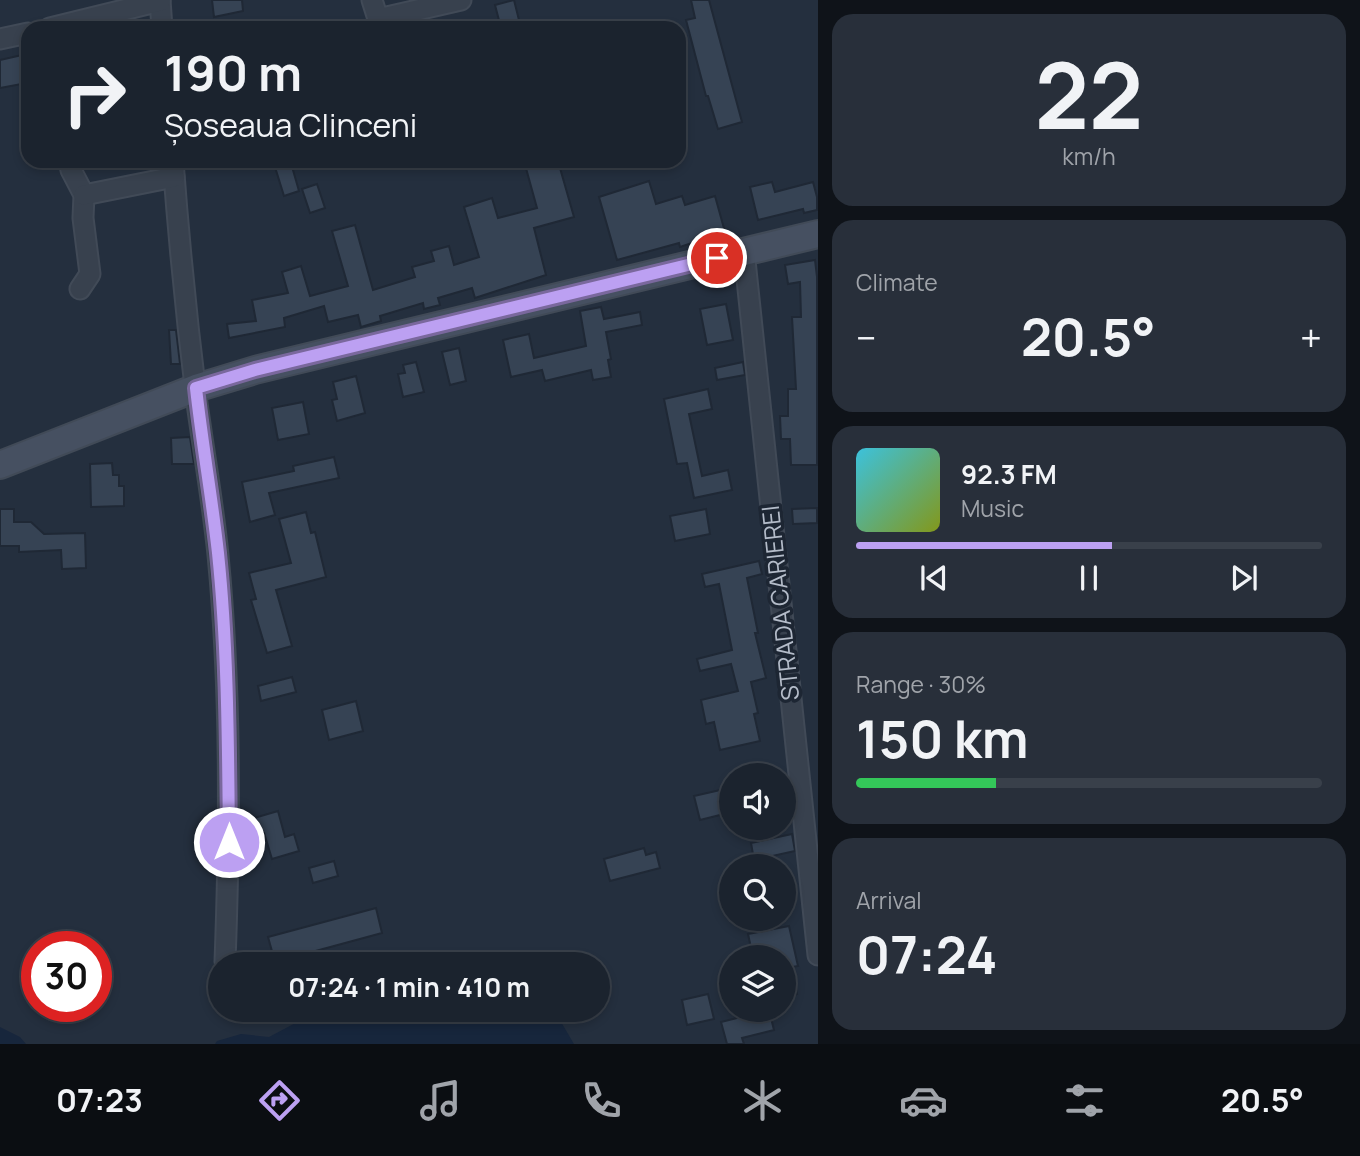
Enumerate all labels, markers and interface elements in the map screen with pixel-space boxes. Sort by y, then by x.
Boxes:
text: 22 [1035,32,1143,156]
text: 190 m [164,39,302,106]
icon: right [49,49,140,140]
text: Șoseaua Clinceni [164,103,417,147]
text: km/h [1062,140,1116,172]
pin [687,228,747,288]
icon: arrive [698,239,736,277]
text: Climate [856,266,938,298]
text: 20.5° [1021,301,1156,372]
text: − [856,311,877,363]
text: + [1300,311,1322,363]
text: 92.3 FM [961,456,1057,492]
text: Music [961,492,1024,524]
street label: STRADA CARIEREI [753,504,806,702]
icon: previous [915,559,953,597]
icon: pause [1070,559,1108,597]
icon: next [1225,559,1263,597]
text: Range · 30% [856,668,986,700]
text: 150 km [856,703,1029,774]
map controls [719,763,796,1022]
button: sound [719,763,796,840]
position arrow [192,805,266,879]
button: search [719,854,796,931]
text: Arrival [856,884,922,916]
text: 07:24 [856,919,997,990]
speed limit sign: 30 [21,931,112,1022]
button: layers [719,945,796,1022]
text: 07:24 · 1 min · 410 m [288,969,530,1005]
icon: directions [255,1076,304,1125]
icon: music [416,1076,465,1125]
icon: phone [577,1076,626,1125]
icon: climate [738,1076,787,1125]
icon: car [899,1076,948,1125]
icon: filters [1060,1076,1109,1125]
text: 07:23 [56,1078,143,1122]
text: 20.5° [1221,1078,1304,1122]

